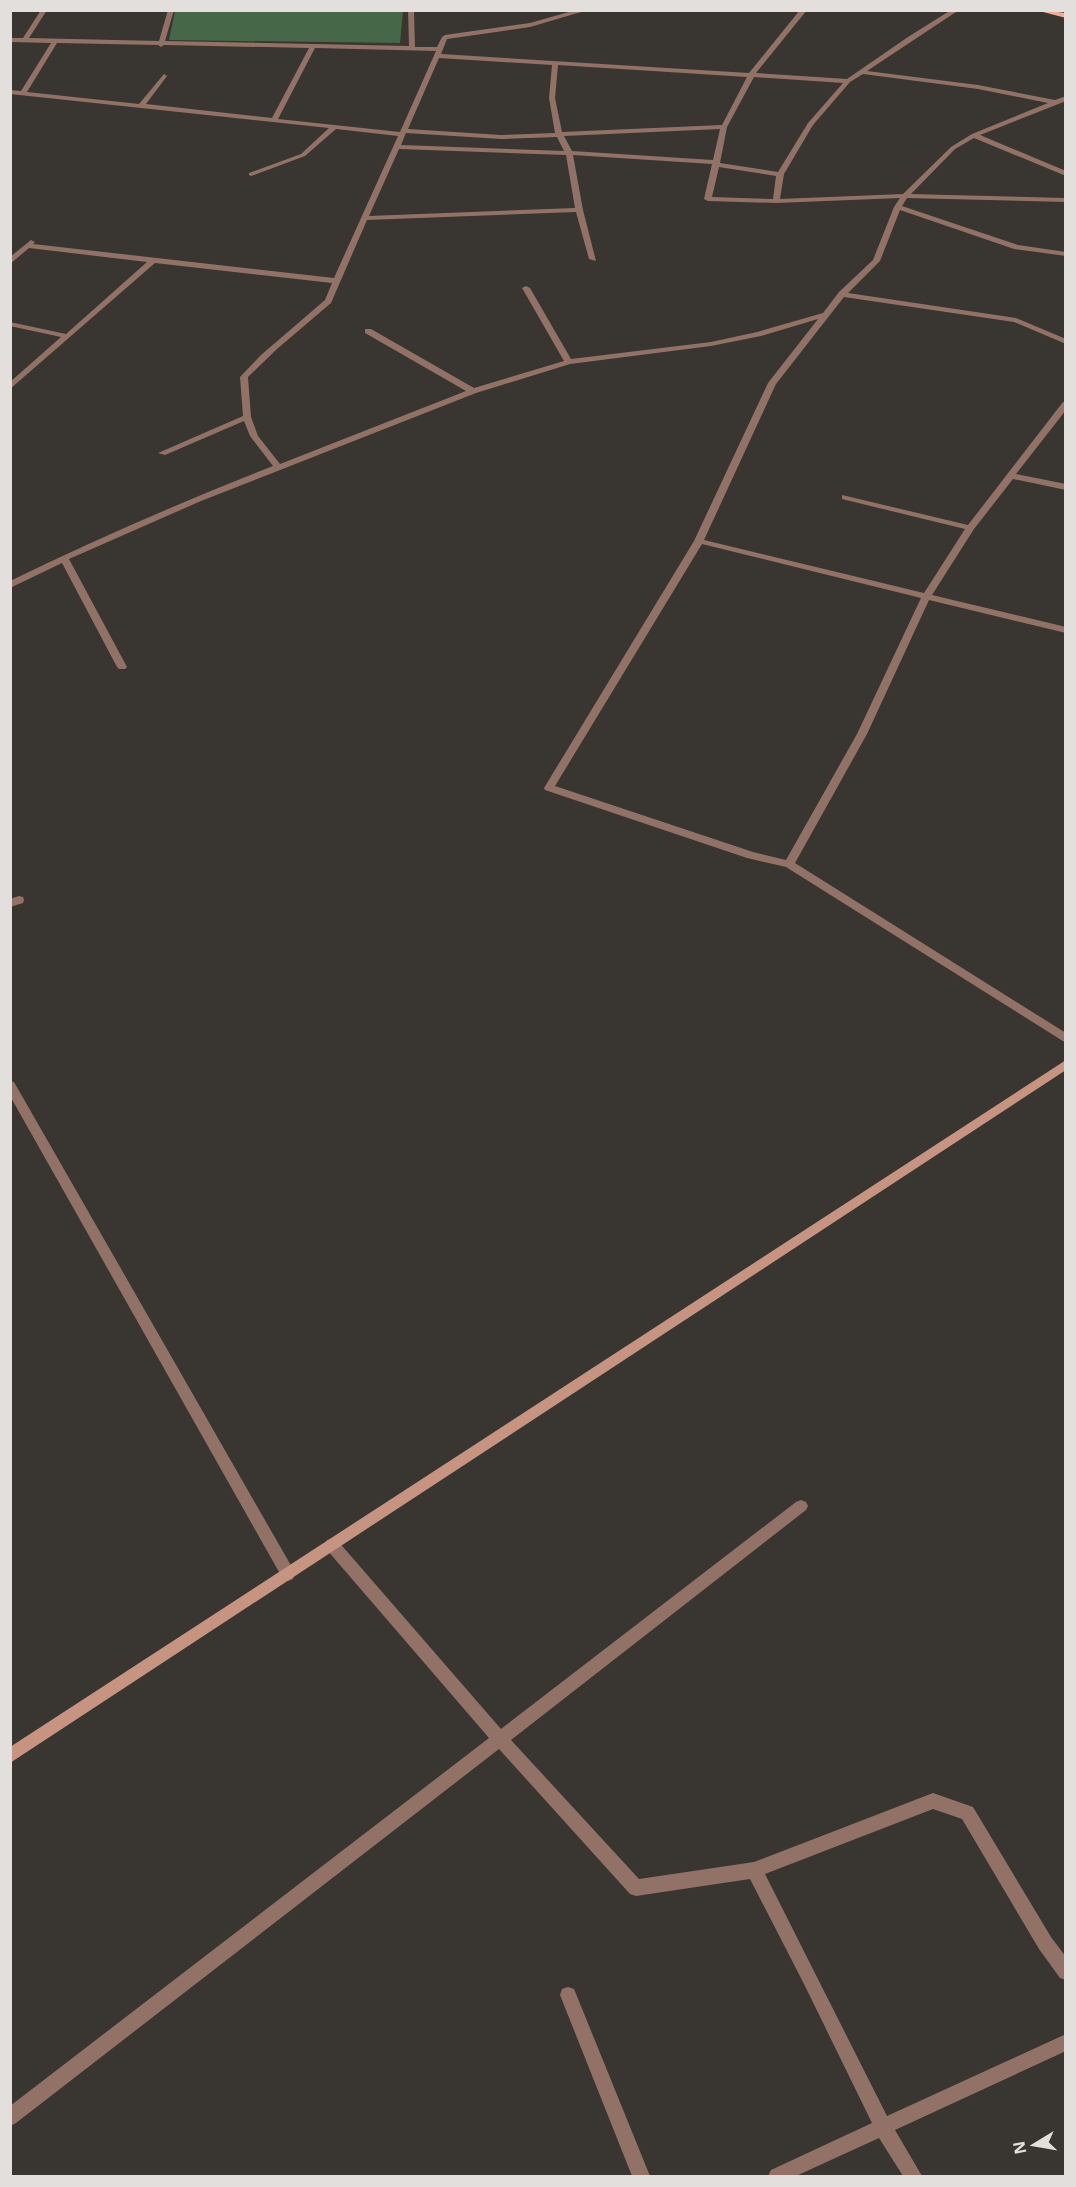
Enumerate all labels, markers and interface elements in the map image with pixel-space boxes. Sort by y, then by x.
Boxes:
north arrow [1004,2115,1064,2175]
text: N [1007,2139,1031,2156]

